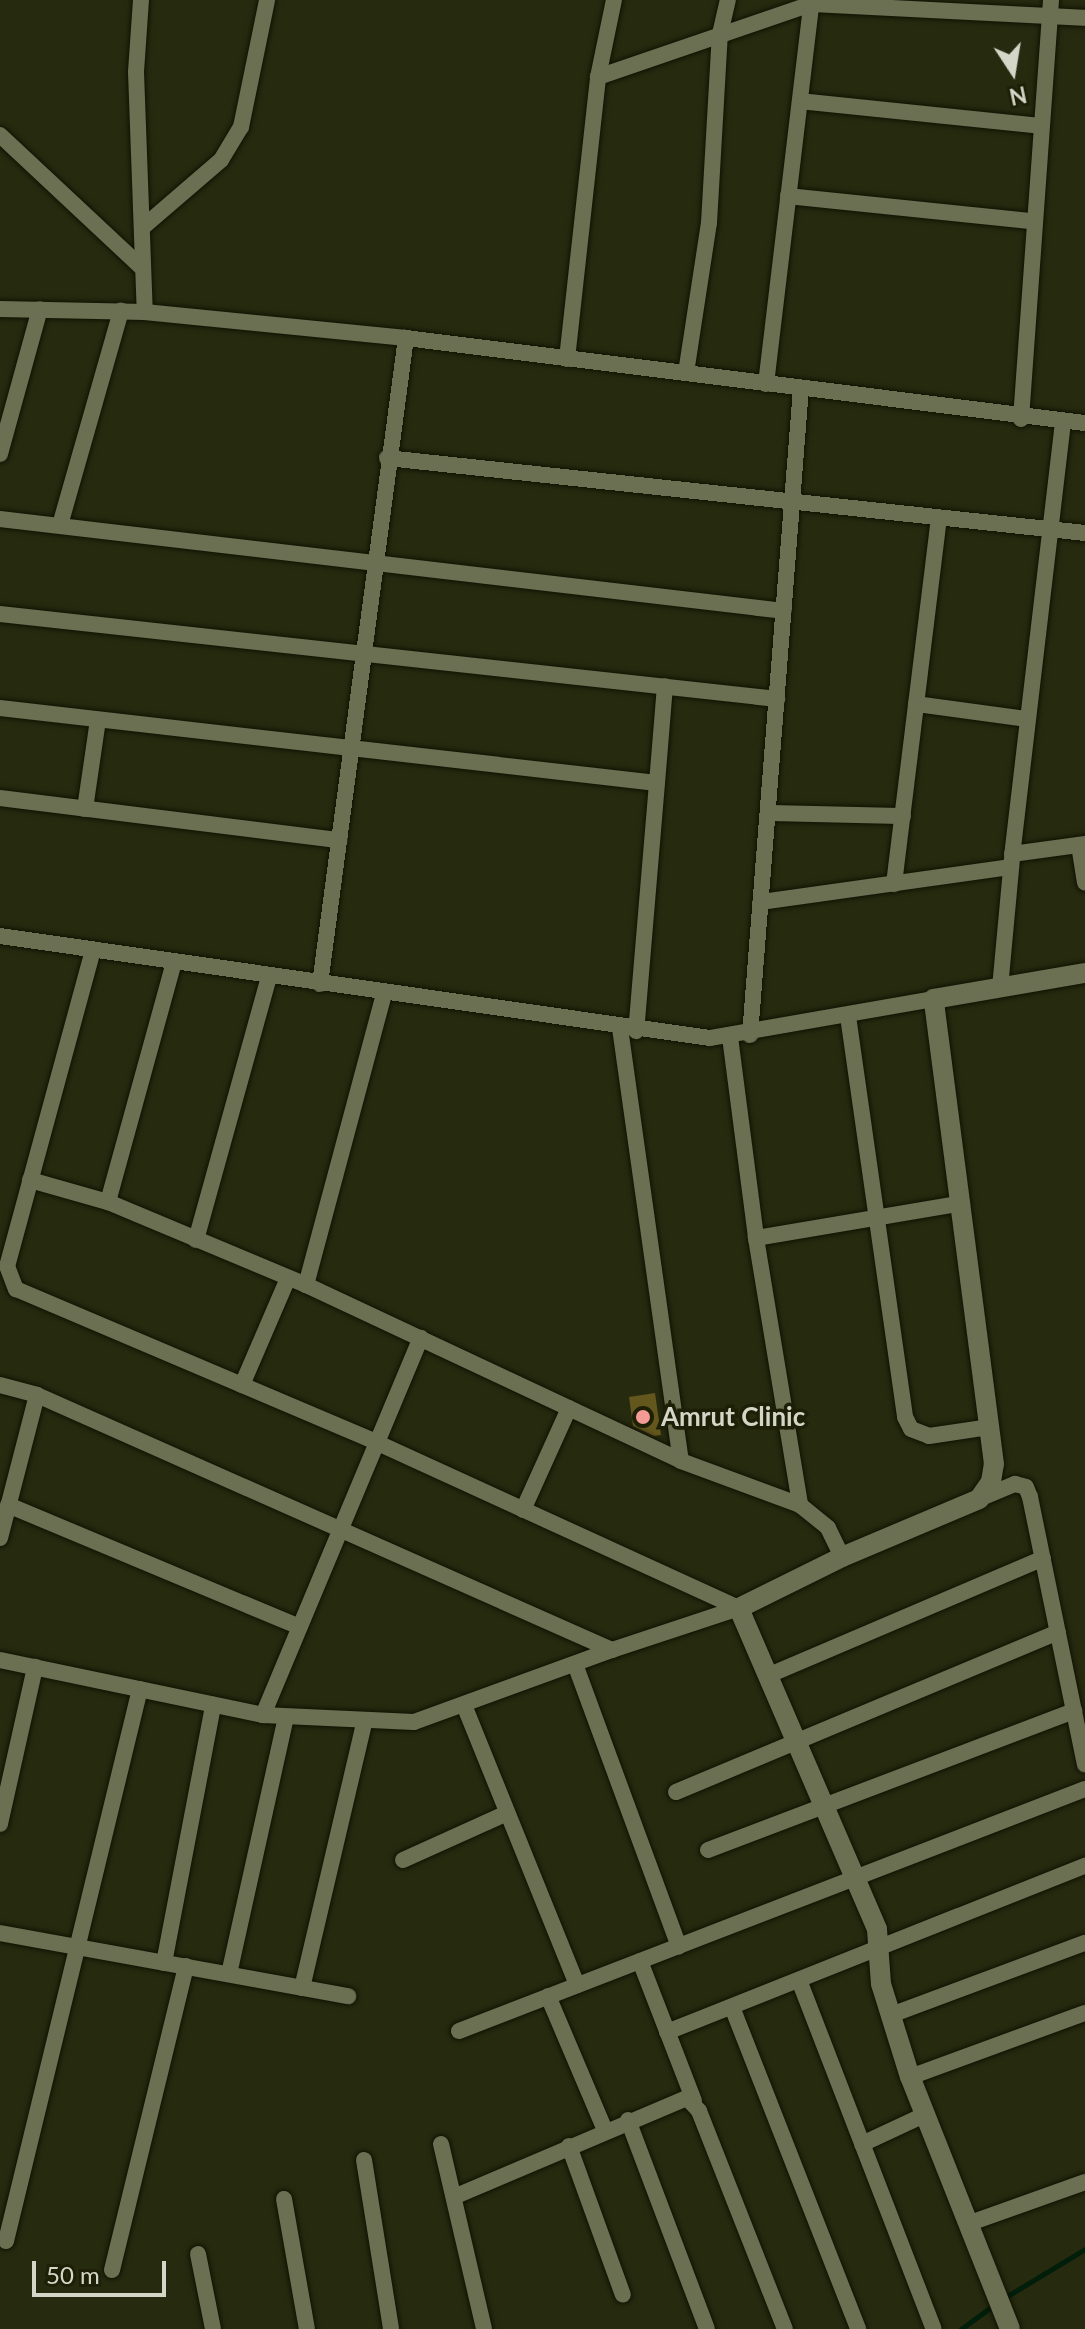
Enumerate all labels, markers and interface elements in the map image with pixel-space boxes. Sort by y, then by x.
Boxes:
north arrow [973,32,1053,112]
text: N [1007,81,1029,111]
place label: Amrut Clinic [661,1401,805,1433]
marker: Amrut Clinic [632,1406,654,1428]
scale bar [36,2245,170,2295]
text: 50 m [46,2260,100,2289]

